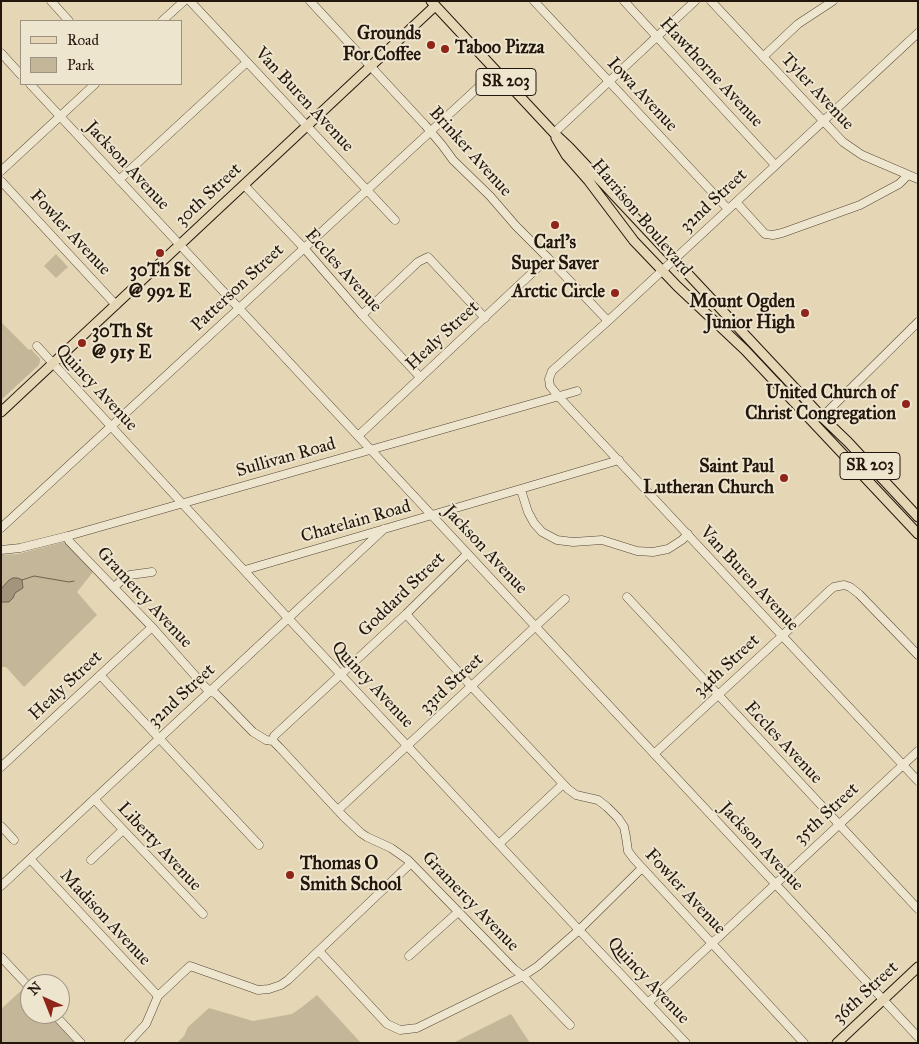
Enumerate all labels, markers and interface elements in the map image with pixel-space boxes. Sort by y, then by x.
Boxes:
street label: Hawthorne Avenue [655,14,767,132]
legend [20,20,182,85]
place label: Grounds For Coffee [343,24,421,66]
text: Road [67,31,99,49]
place label: Taboo Pizza [455,38,544,60]
marker: Grounds For Coffee [425,39,437,51]
street label: Van Buren Avenue [250,43,358,157]
marker: Taboo Pizza [439,43,451,55]
street label: Tyler Avenue [776,49,858,135]
street label: Iowa Avenue [602,53,682,137]
text: Park [67,56,94,74]
road number: SR 203 [476,68,536,95]
street label: Brinker Avenue [424,103,516,201]
street label: Jackson Avenue [80,117,174,215]
street label: Harrison Boulevard [586,155,696,281]
street label: 30th Street [171,159,247,231]
street label: 32nd Street [676,165,752,237]
street label: Fowler Avenue [25,186,115,280]
marker: Carl's Super Saver [549,219,561,231]
street label: Eccles Avenue [300,225,386,317]
place label: Carl's Super Saver [511,233,599,276]
street label: Patterson Street [187,240,289,336]
marker: 30Th St @ 992 E [154,247,166,259]
place label: 30Th St @ 992 E [129,261,191,304]
place label: Arctic Circle [512,282,605,304]
marker: Arctic Circle [609,287,621,299]
place label: Mount Ogden Junior High [690,292,795,334]
street label: Healy Street [402,297,484,375]
marker: Mount Ogden Junior High [799,307,811,319]
place label: 30Th St @ 915 E [92,322,153,364]
marker: 30Th St @ 915 E [76,337,88,349]
street label: Quincy Avenue [50,340,142,436]
place label: United Church of Christ Congregation [745,383,896,426]
marker: United Church of Christ Congregation [900,398,912,410]
street label: Sullivan Road [234,433,338,483]
road number: SR 203 [840,452,900,480]
place label: Saint Paul Lutheran Church [643,457,774,499]
marker: Saint Paul Lutheran Church [778,472,790,484]
street label: Chatelain Road [299,496,413,548]
street label: Jackson Avenue [438,501,532,599]
street label: Van Buren Avenue [695,522,803,636]
street label: Gramercy Avenue [92,543,196,653]
street label: Goddard Street [354,548,450,642]
street label: 34th Street [690,630,764,702]
street label: Quincy Avenue [326,637,418,733]
street label: Healy Street [25,647,107,725]
street label: 33rd Street [416,649,488,719]
street label: 32nd Street [144,660,220,732]
street label: Eccles Avenue [739,697,827,789]
street label: 35th Street [790,779,864,849]
street label: Liberty Avenue [112,798,206,896]
street label: Jackson Avenue [714,798,808,896]
street label: Fowler Avenue [640,845,730,939]
street label: Gramercy Avenue [417,847,523,957]
place label: Thomas O Smith School [300,854,402,896]
street label: Madison Avenue [55,865,155,971]
marker: Thomas O Smith School [284,869,296,881]
street label: Quincy Avenue [602,933,694,1029]
street label: 36th Street [829,957,903,1029]
north arrow [20,974,70,1024]
text: N [25,978,45,999]

